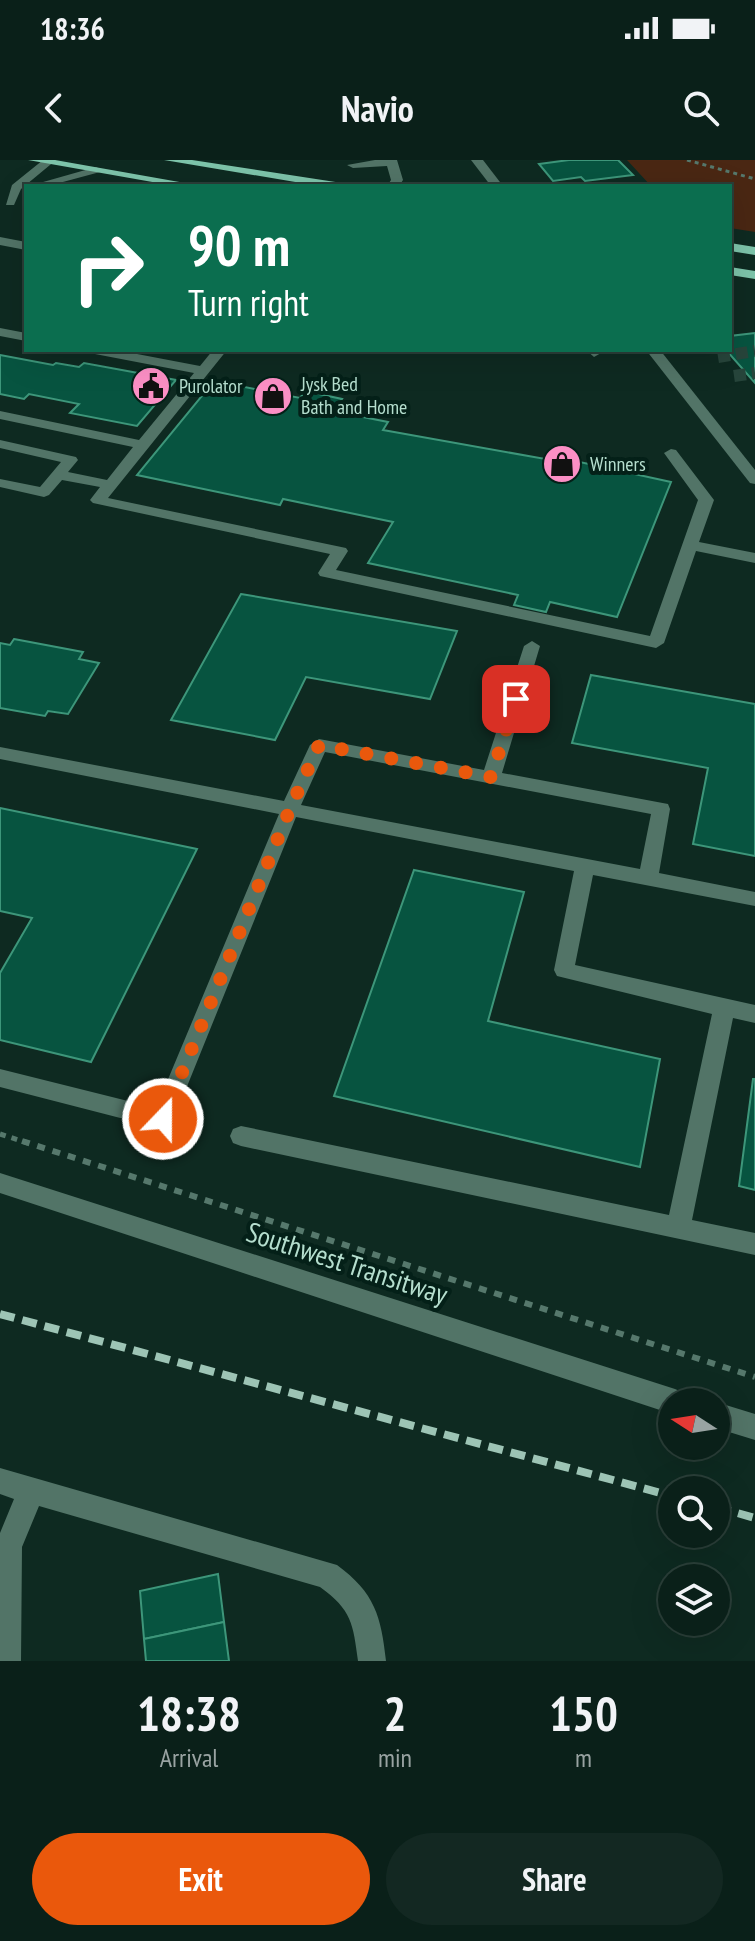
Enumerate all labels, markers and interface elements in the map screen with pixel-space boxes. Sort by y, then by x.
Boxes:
text: 18:36 [40,9,105,48]
text: Navio [341,85,414,132]
icon: back [32,86,76,130]
icon: search [679,86,723,130]
text: 90 m [188,209,290,281]
icon: right [56,216,160,320]
text: Turn right [188,279,309,326]
public building icon: Purolator [130,365,172,407]
place label: Jysk Bed Bath and Home [300,371,407,420]
place label: Purolator [179,373,243,399]
shop icon: Jysk Bed Bath and Home [252,375,294,417]
shop icon: Winners [541,443,583,485]
place label: Winners [590,451,646,477]
pin [482,665,550,733]
icon: arrive [494,677,538,721]
position arrow [121,1077,205,1161]
street label: Southwest Transitway [242,1213,453,1313]
north arrow [658,1388,730,1460]
map controls [658,1388,730,1636]
button: search [658,1476,730,1548]
button: layers [658,1564,730,1636]
text: 18:38 [137,1682,241,1744]
text: 2 [384,1682,406,1744]
text: 150 [549,1682,618,1744]
text: Arrival [160,1741,218,1774]
text: min [378,1741,412,1774]
text: m [575,1741,592,1774]
button: Exit [32,1833,370,1925]
button: Share [386,1833,723,1925]

